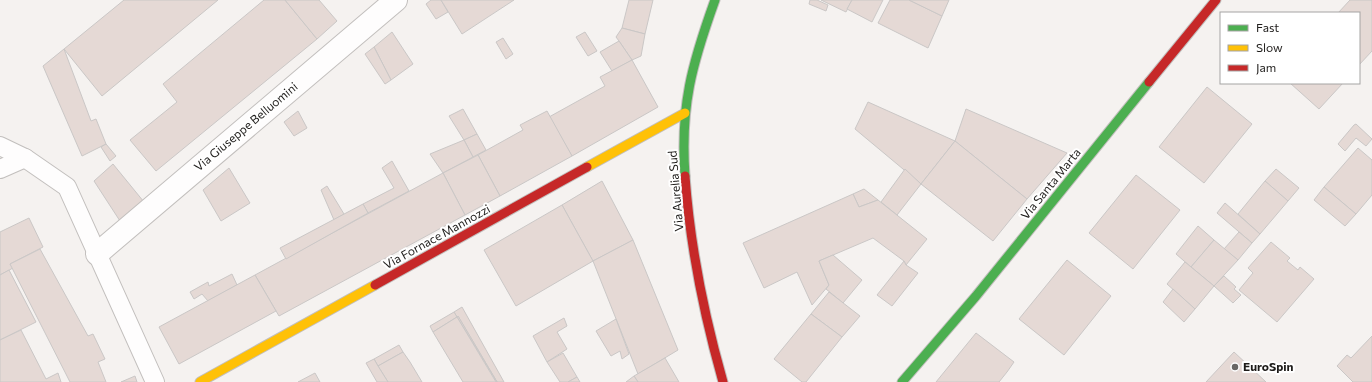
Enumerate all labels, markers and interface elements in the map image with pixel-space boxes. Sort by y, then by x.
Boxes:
legend [1220,12,1360,84]
text: Fast [1256,20,1279,34]
text: Slow [1256,40,1283,54]
text: Jam [1256,60,1276,75]
street label: Via Giuseppe Belluomini [191,79,300,174]
street label: Via Santa Marta [1017,145,1083,222]
street label: Via Aurelia Sud [664,150,686,232]
street label: Via Fornace Mannozzi [381,201,492,271]
place label: EuroSpin [1243,359,1294,373]
marker: EuroSpin [1230,362,1240,372]

